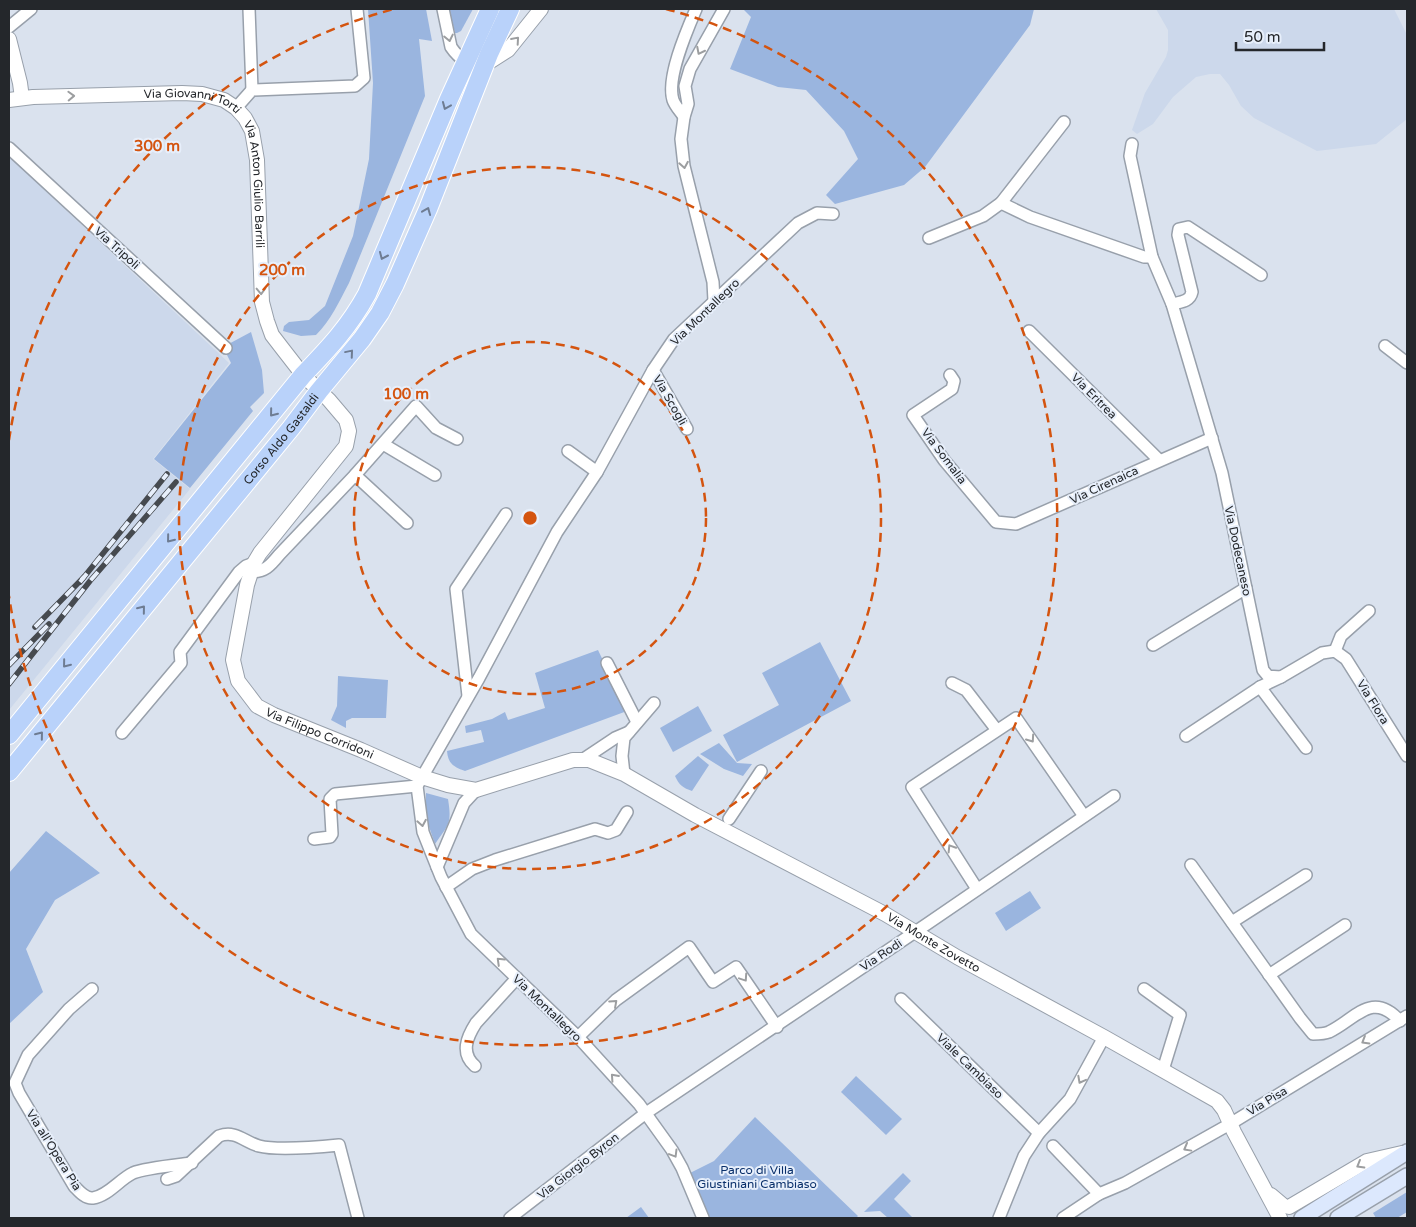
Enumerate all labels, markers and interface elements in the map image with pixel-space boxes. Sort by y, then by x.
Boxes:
scale bar [1236,20,1324,52]
text: 50 m [1244,28,1281,46]
one-way arrow [443,34,454,43]
one-way arrow [510,36,519,45]
one-way arrow [696,46,706,55]
street label: Via Giovanni Torti [143,86,244,116]
one-way arrow [68,91,75,101]
one-way arrow [442,101,452,110]
street label: Via Anton Giulio Barrili [241,118,267,248]
text: 300 m [134,137,180,155]
one-way arrow [679,161,689,170]
one-way arrow [421,207,431,216]
street label: Via Tripoli [91,224,143,272]
one-way arrow [379,251,390,260]
text: 200 m [259,261,305,279]
street label: Via Montallegro [668,276,742,348]
one-way arrow [256,287,267,295]
one-way arrow [344,350,353,359]
street label: Via Eritrea [1068,370,1120,422]
street label: Via Scogli [650,372,690,428]
text: 100 m [383,385,429,403]
street label: Corso Aldo Gastaldi [240,391,322,487]
one-way arrow [270,407,278,416]
street label: Via Somalia [918,425,970,487]
street label: Via Cirenaica [1068,463,1140,507]
street label: Via Dodecaneso [1222,505,1254,597]
centre of rings [521,509,539,527]
one-way arrow [166,533,175,542]
one-way arrow [137,606,145,615]
one-way arrow [64,658,72,667]
street label: Via Flora [1354,677,1392,727]
street label: Via Filippo Corridoni [263,705,376,762]
one-way arrow [34,731,43,740]
one-way arrow [1025,733,1034,743]
one-way arrow [416,818,426,827]
one-way arrow [948,844,957,854]
street label: Via Monte Zovetto [885,910,983,975]
street label: Via Rodi [857,936,905,974]
one-way arrow [497,958,506,967]
street label: Via Montallegro [510,972,584,1044]
one-way arrow [738,973,747,982]
one-way arrow [608,1000,617,1009]
street label: Viale Cambiaso [934,1031,1006,1101]
one-way arrow [1362,1035,1371,1045]
one-way arrow [611,1073,620,1082]
one-way arrow [1077,1075,1087,1084]
street label: Via Pisa [1244,1084,1290,1118]
street label: Via all'Opera Pia [24,1107,84,1193]
street label: Via Giorgio Byron [535,1130,621,1202]
one-way arrow [1183,1142,1192,1152]
one-way arrow [667,1148,677,1157]
one-way arrow [1357,1159,1366,1169]
park label: Parco di Villa Giustiniani Cambiaso [697,1163,817,1191]

